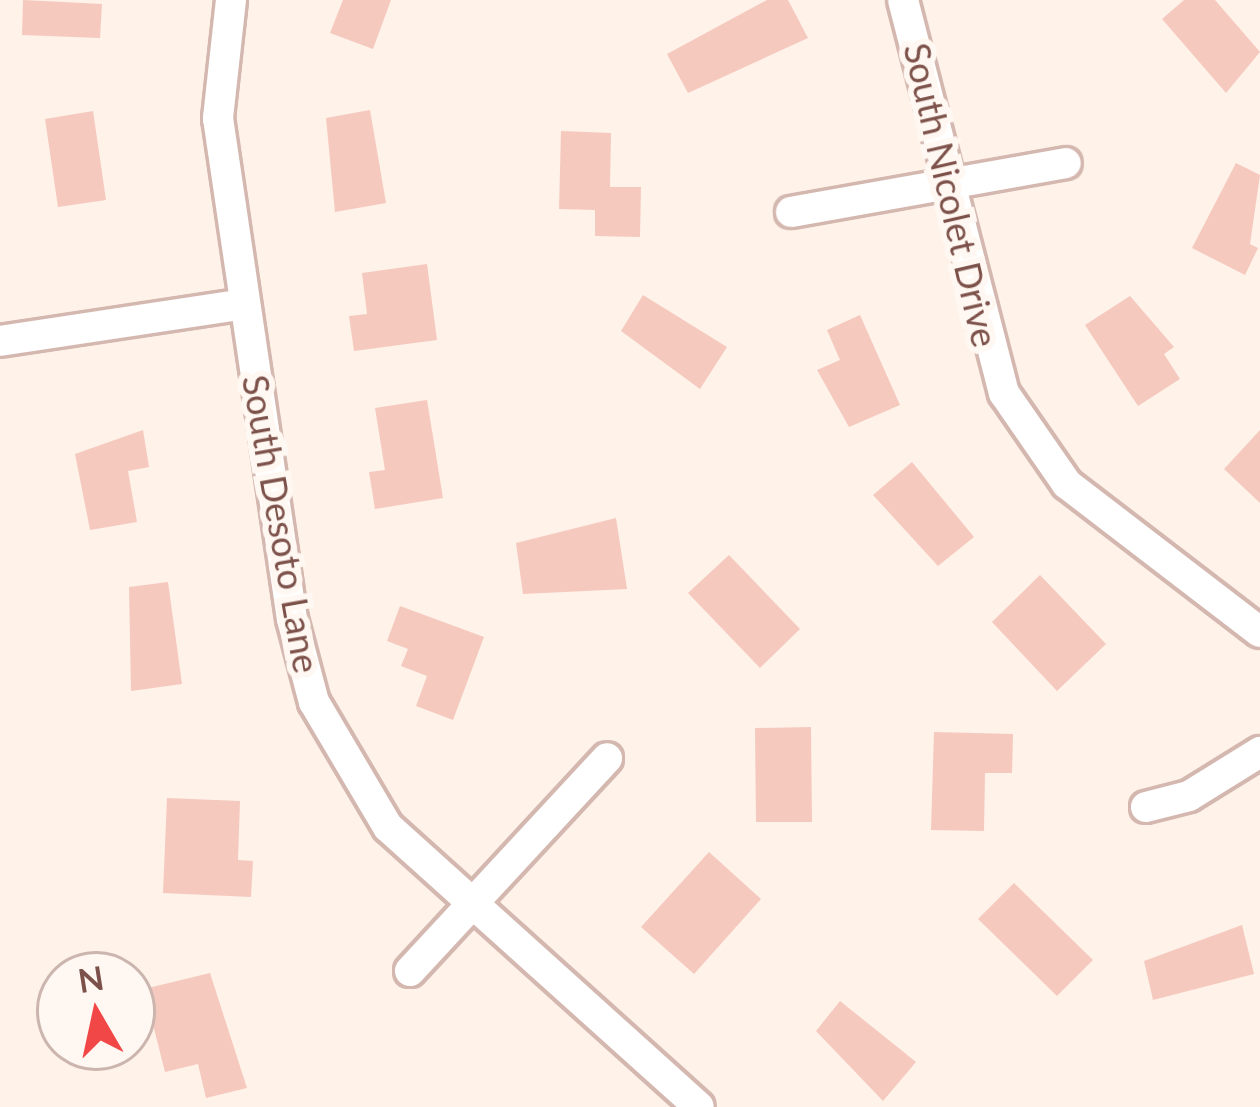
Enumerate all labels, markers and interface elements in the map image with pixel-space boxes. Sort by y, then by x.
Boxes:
street label: South Nicolet Drive [895,39,1007,351]
street label: South Desoto Lane [234,372,328,676]
north arrow [36,951,156,1071]
text: N [75,957,107,1000]

